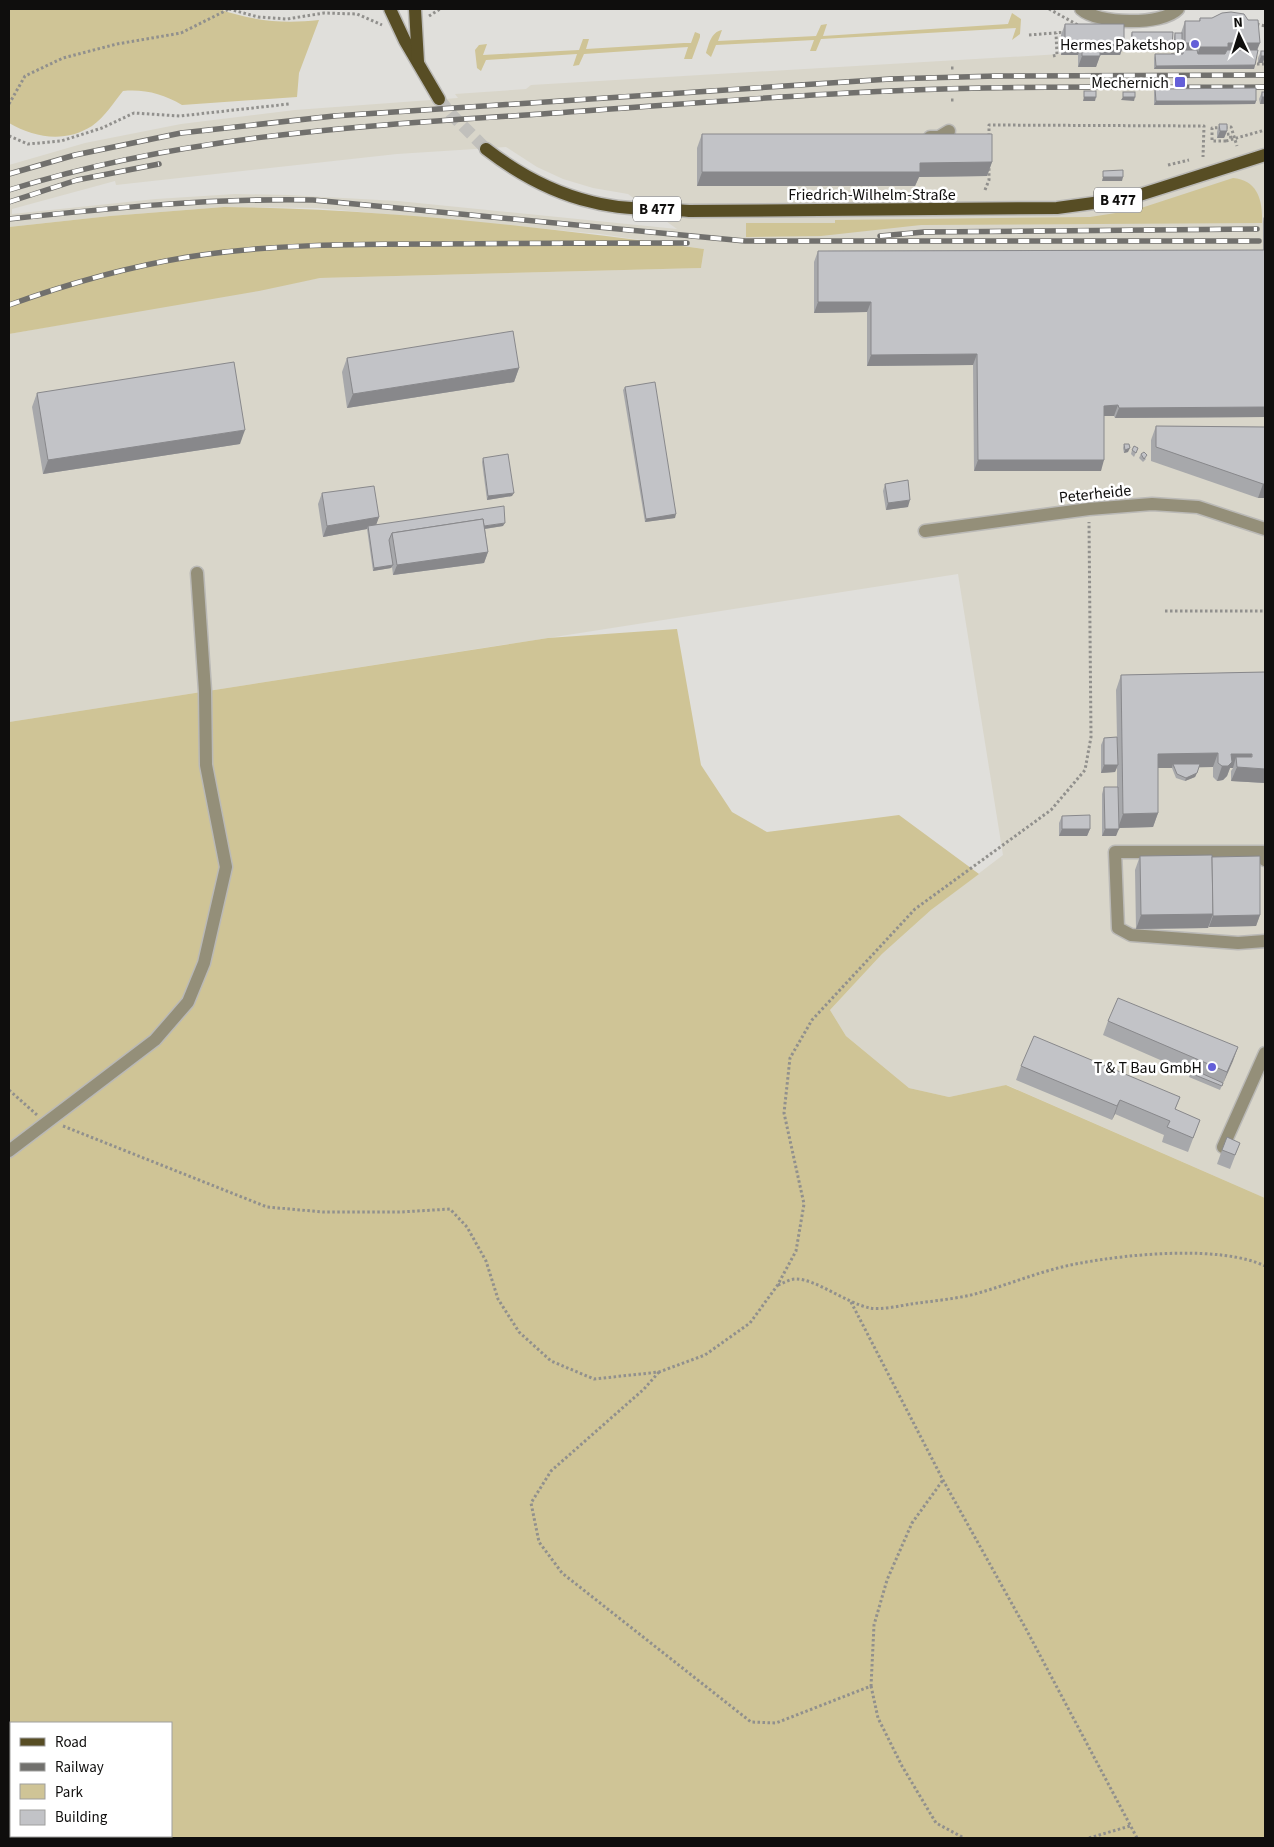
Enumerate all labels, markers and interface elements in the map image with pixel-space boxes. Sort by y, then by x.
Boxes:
north arrow [1214,10,1264,60]
text: N [1233,13,1244,33]
place label: Hermes Paketshop [1060,34,1185,56]
marker: Hermes Paketshop [1189,38,1201,50]
place label: Mechernich [1091,72,1169,94]
marker: Mechernich [1173,75,1187,89]
street label: Friedrich-Wilhelm-Straße [788,184,956,206]
road number: B 477 [1094,188,1142,212]
road number: B 477 [633,196,681,222]
street label: Peterheide [1058,479,1132,509]
place label: T & T Bau GmbH [1094,1057,1202,1079]
marker: T & T Bau GmbH [1206,1061,1218,1073]
legend [10,1722,172,1837]
text: Road [55,1732,87,1753]
text: Railway [55,1757,104,1778]
text: Park [55,1782,84,1803]
text: Building [55,1807,108,1828]

